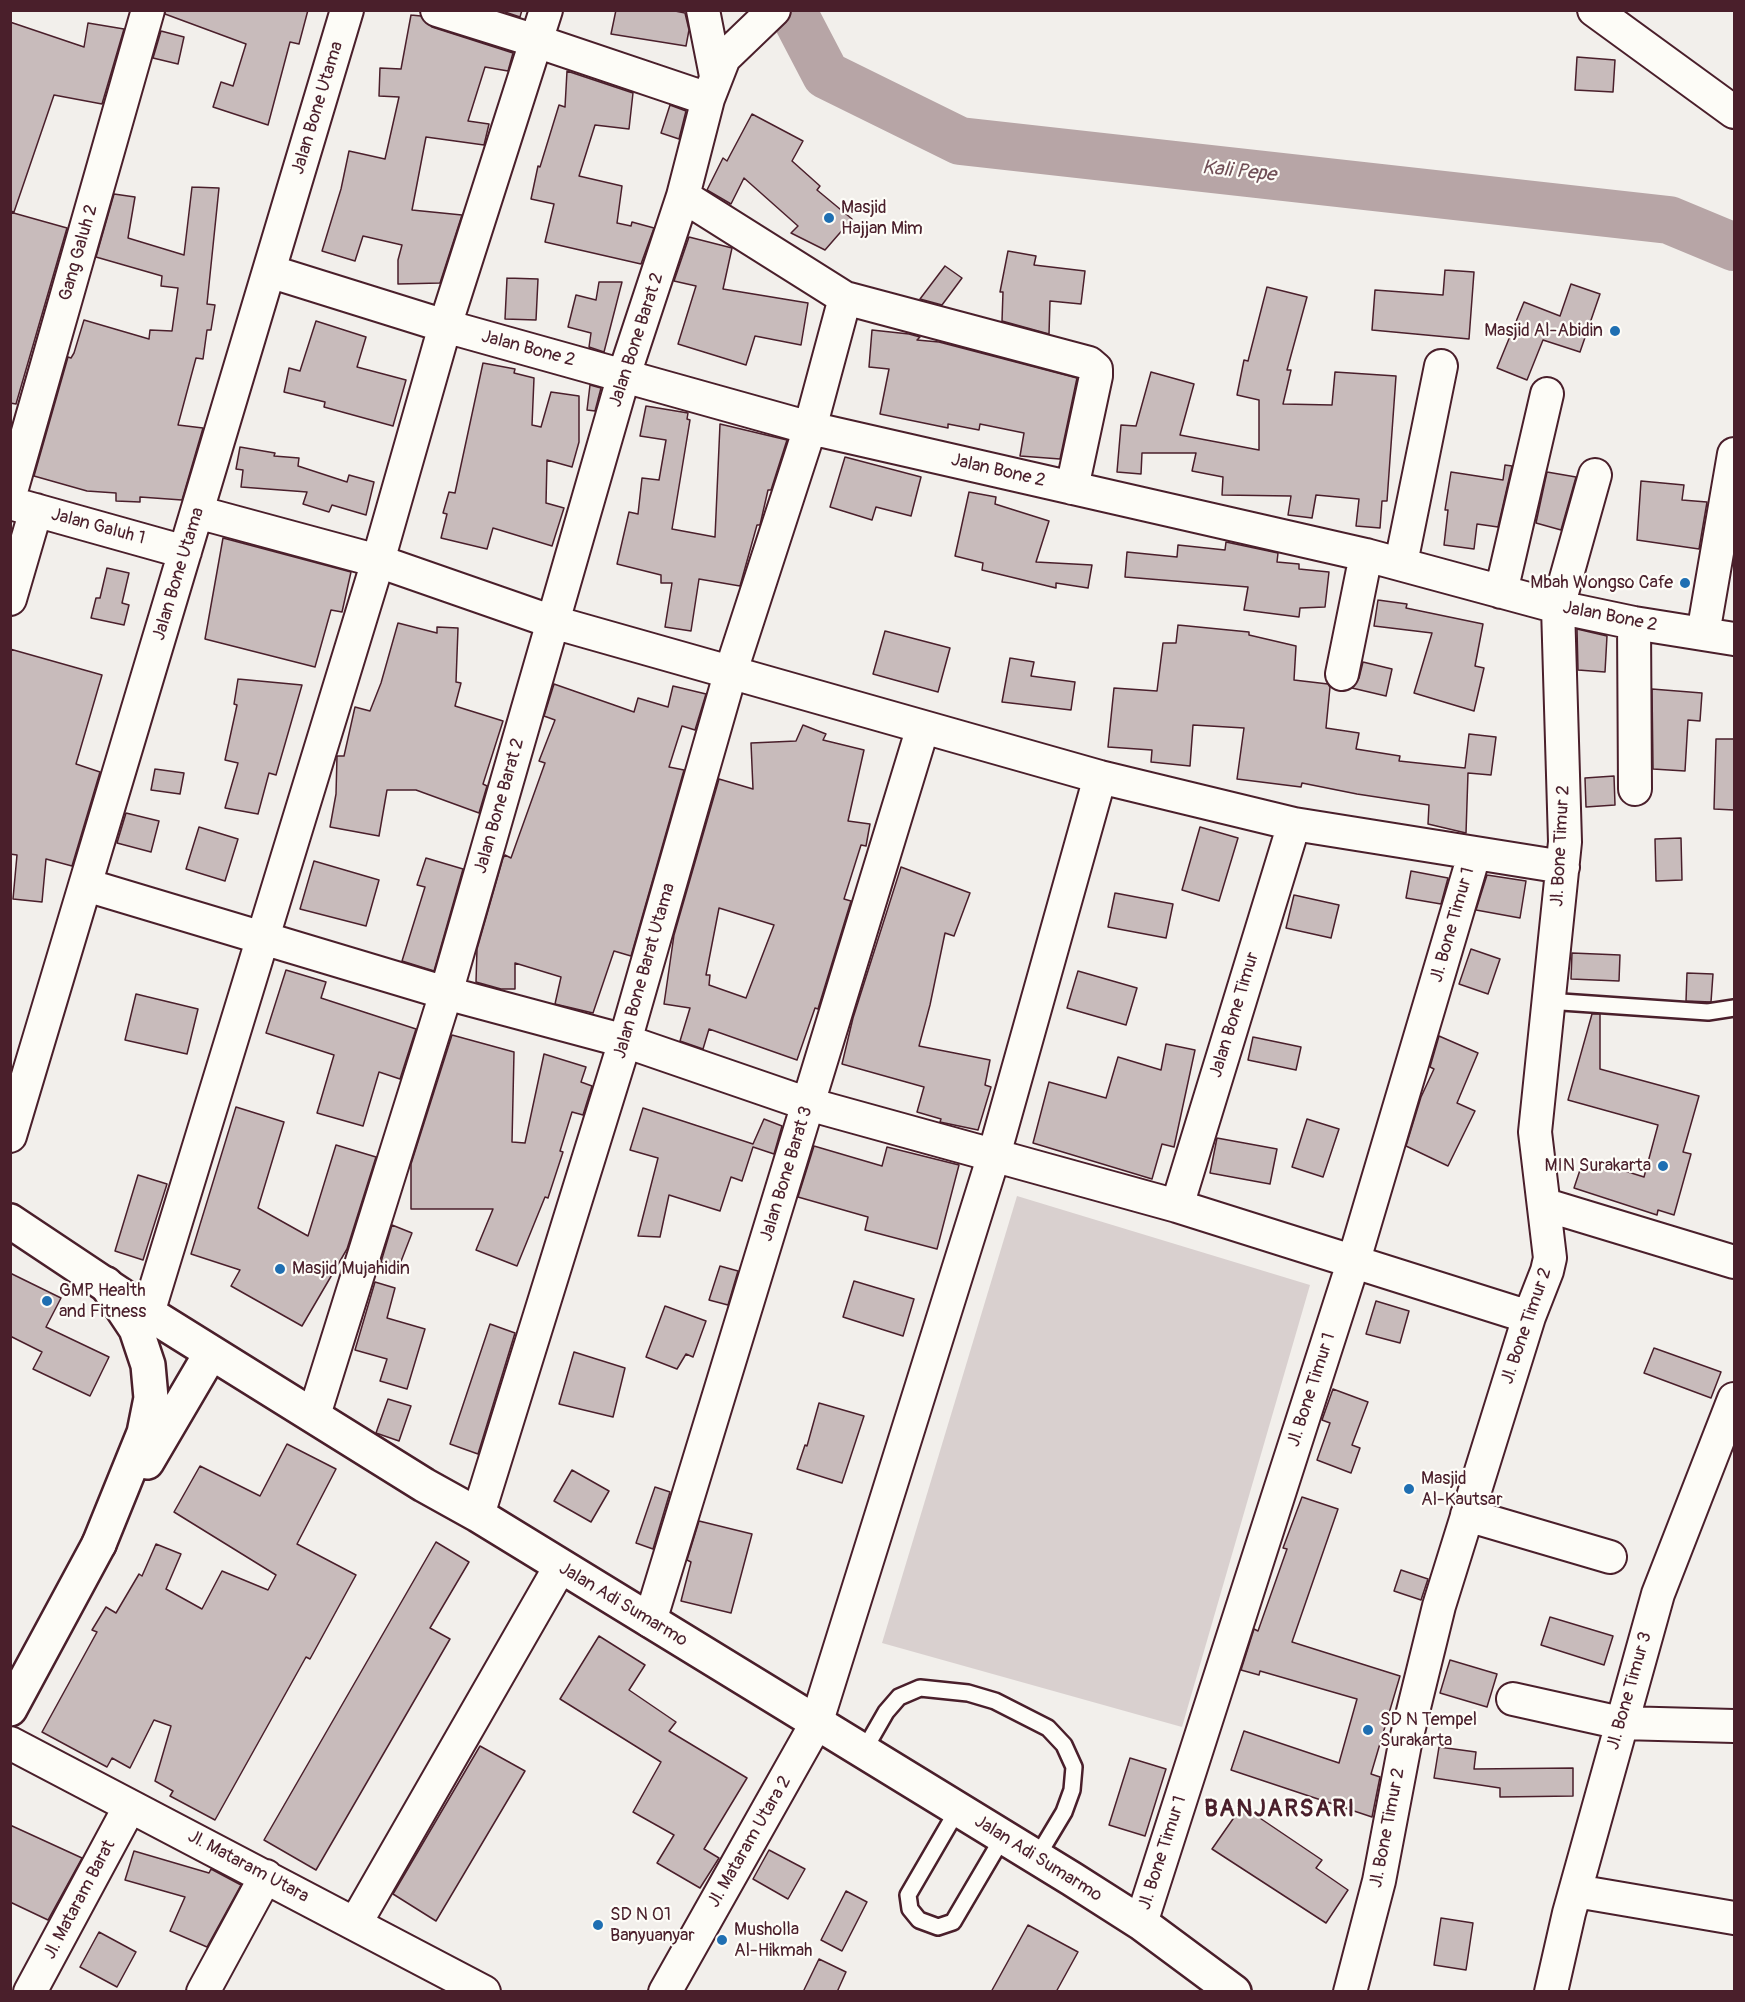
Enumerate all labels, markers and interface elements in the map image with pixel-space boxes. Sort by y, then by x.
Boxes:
street label: Jalan Bone Utama [288,39,348,177]
water label: Kali Pepe [1201,156,1277,188]
place label: Masjid Hajjan Mim [841,197,923,240]
street label: Gang Galuh 2 [55,202,103,304]
marker: Masjid Hajjan Mim [822,211,836,225]
street label: Jalan Bone Barat 2 [605,270,669,410]
place label: Masjid Al-Abidin [1484,320,1603,342]
marker: Masjid Al-Abidin [1608,324,1622,338]
street label: Jalan Bone 2 [479,326,577,372]
street label: Jalan Bone 2 [949,450,1047,492]
street label: Jalan Galuh 1 [49,504,147,550]
street label: Jalan Bone Utama [149,505,209,643]
place label: Mbah Wongso Cafe [1530,572,1673,594]
marker: Mbah Wongso Cafe [1678,576,1692,590]
street label: Jalan Bone 2 [1561,597,1659,637]
street label: Jalan Bone Barat 2 [470,736,530,876]
street label: Jl. Bone Timur 2 [1547,785,1575,907]
street label: Jl. Bone Timur 1 [1426,865,1480,985]
street label: Jalan Bone Barat Utama [610,881,680,1061]
street label: Jalan Bone Timur [1206,950,1264,1080]
street label: Jalan Bone Barat 3 [756,1104,818,1244]
place label: MIN Surakarta [1545,1155,1651,1177]
marker: MIN Surakarta [1656,1159,1670,1173]
place label: Masjid Mujahidin [292,1258,410,1280]
marker: Masjid Mujahidin [273,1262,287,1276]
street label: Jl. Bone Timur 2 [1497,1265,1557,1387]
place label: GMP Health and Fitness [59,1280,146,1322]
marker: GMP Health and Fitness [40,1294,54,1308]
street label: Jl. Bone Timur 1 [1283,1330,1341,1450]
place label: Masjid Al-Kautsar [1421,1468,1503,1510]
marker: Masjid Al-Kautsar [1402,1482,1416,1496]
street label: Jalan Adi Sumarmo [555,1558,691,1652]
street label: Jl. Bone Timur 3 [1603,1630,1657,1752]
place label: SD N Tempel Surakarta [1380,1709,1477,1752]
marker: SD N Tempel Surakarta [1361,1723,1375,1737]
street label: Jl. Bone Timur 2 [1366,1766,1410,1890]
street label: Jl. Mataram Utara 2 [704,1772,796,1912]
street label: Jl. Bone Timur 1 [1134,1793,1192,1913]
district label: BANJARSARI [1204,1796,1356,1824]
street label: Jalan Adi Sumarmo [970,1811,1106,1907]
street label: Jl. Mataram Utara [184,1826,312,1908]
street label: Jl. Mataram Barat [39,1837,121,1963]
place label: SD N 01 Banyuanyar [610,1904,695,1946]
marker: SD N 01 Banyuanyar [591,1918,605,1932]
place label: Musholla Al-Hikmah [734,1919,813,1962]
marker: Musholla Al-Hikmah [715,1933,729,1947]

